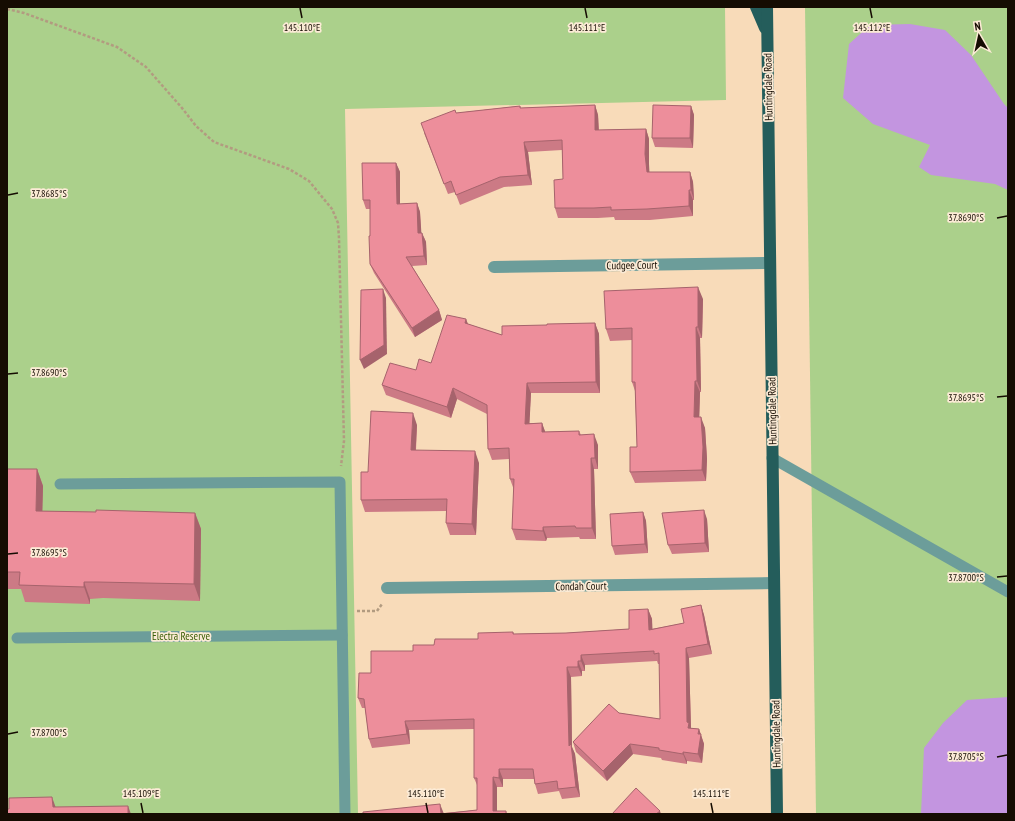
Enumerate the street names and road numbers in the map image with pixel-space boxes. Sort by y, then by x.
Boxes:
street label: Huntingdale Road [760,53,776,121]
street label: Cudgee Court [606,258,658,272]
street label: Huntingdale Road [764,377,780,445]
street label: Condah Court [555,579,607,593]
street label: Huntingdale Road [768,700,784,768]

